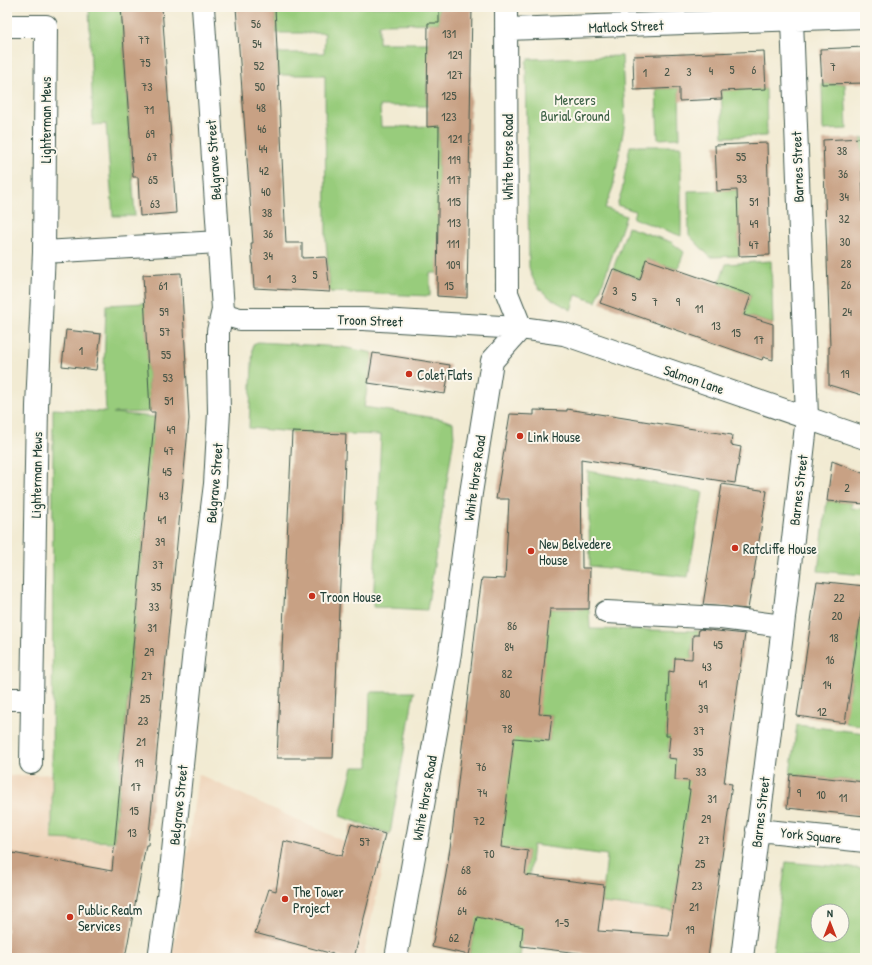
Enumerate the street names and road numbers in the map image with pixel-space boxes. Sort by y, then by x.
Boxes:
street label: Matlock Street [588,15,664,37]
street label: Lighterman Mews [36,77,56,163]
street label: White Horse Road [498,113,517,200]
street label: Belgrave Street [201,119,226,201]
street label: Barnes Street [786,131,808,203]
street label: Troon Street [337,309,403,331]
street label: Salmon Lane [661,360,727,398]
street label: Lighterman Mews [26,432,47,518]
street label: White Horse Road [459,434,489,522]
street label: Belgrave Street [201,442,228,524]
street label: Barnes Street [784,453,812,526]
street label: White Horse Road [407,753,441,842]
street label: Belgrave Street [164,764,193,846]
street label: Barnes Street [746,775,774,848]
street label: York Square [779,822,843,849]

